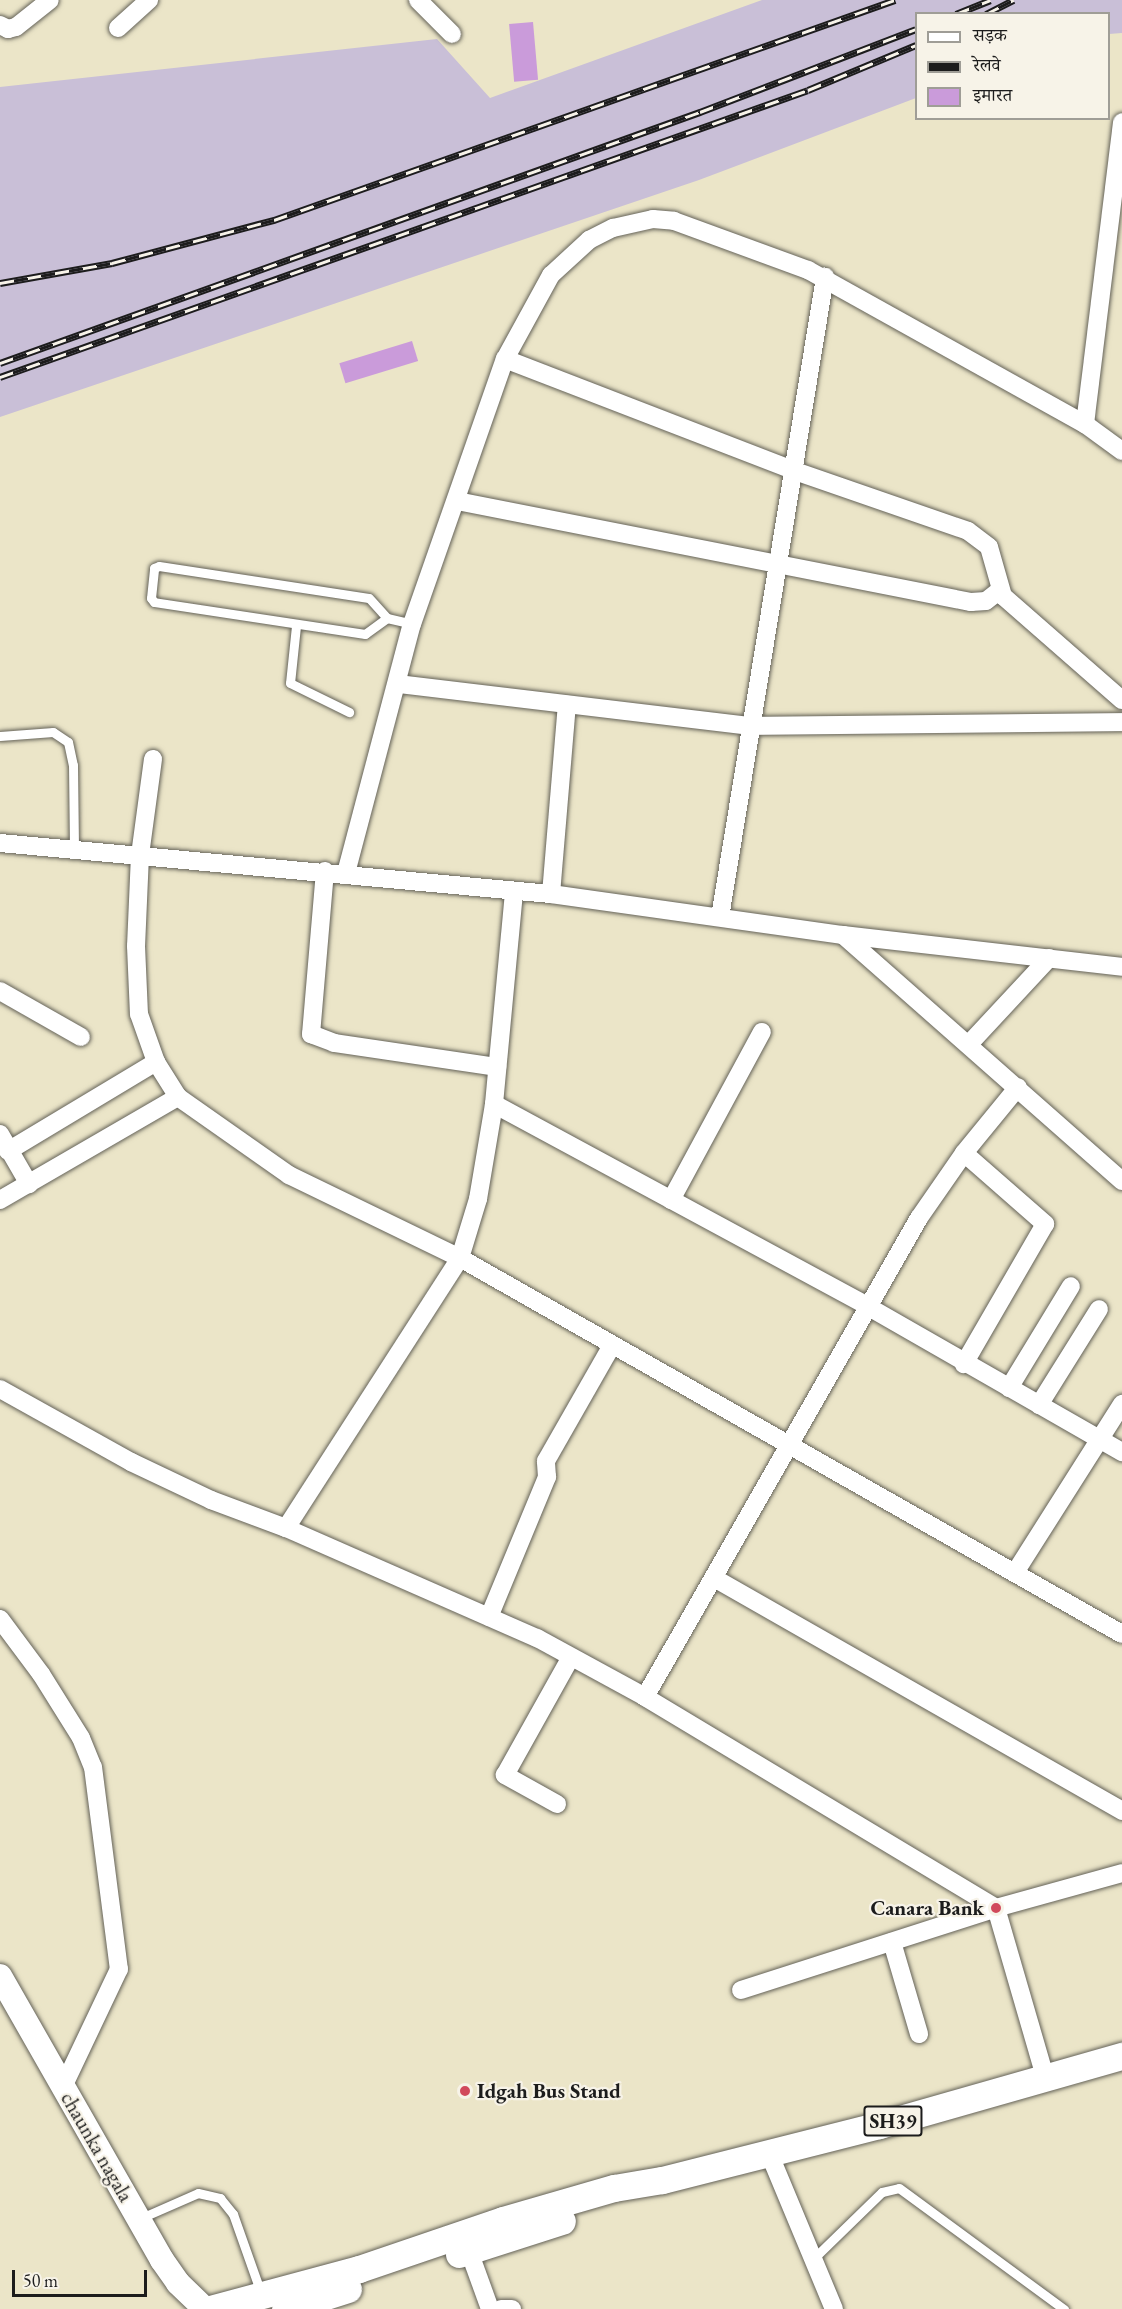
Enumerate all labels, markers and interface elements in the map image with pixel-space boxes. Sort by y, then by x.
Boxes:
legend [915,12,1110,120]
text: सड़क [973,23,1007,46]
text: रेलवे [973,53,1001,76]
text: इमारत [973,83,1012,106]
place label: Canara Bank [871,1895,984,1921]
marker: Canara Bank [989,1901,1003,1915]
place label: Idgah Bus Stand [477,2078,621,2104]
marker: Idgah Bus Stand [458,2084,472,2098]
street label: chaunka nagala [55,2088,139,2206]
road number: SH39 [863,2104,923,2138]
scale bar [15,2258,150,2296]
text: 50 m [23,2269,58,2292]

